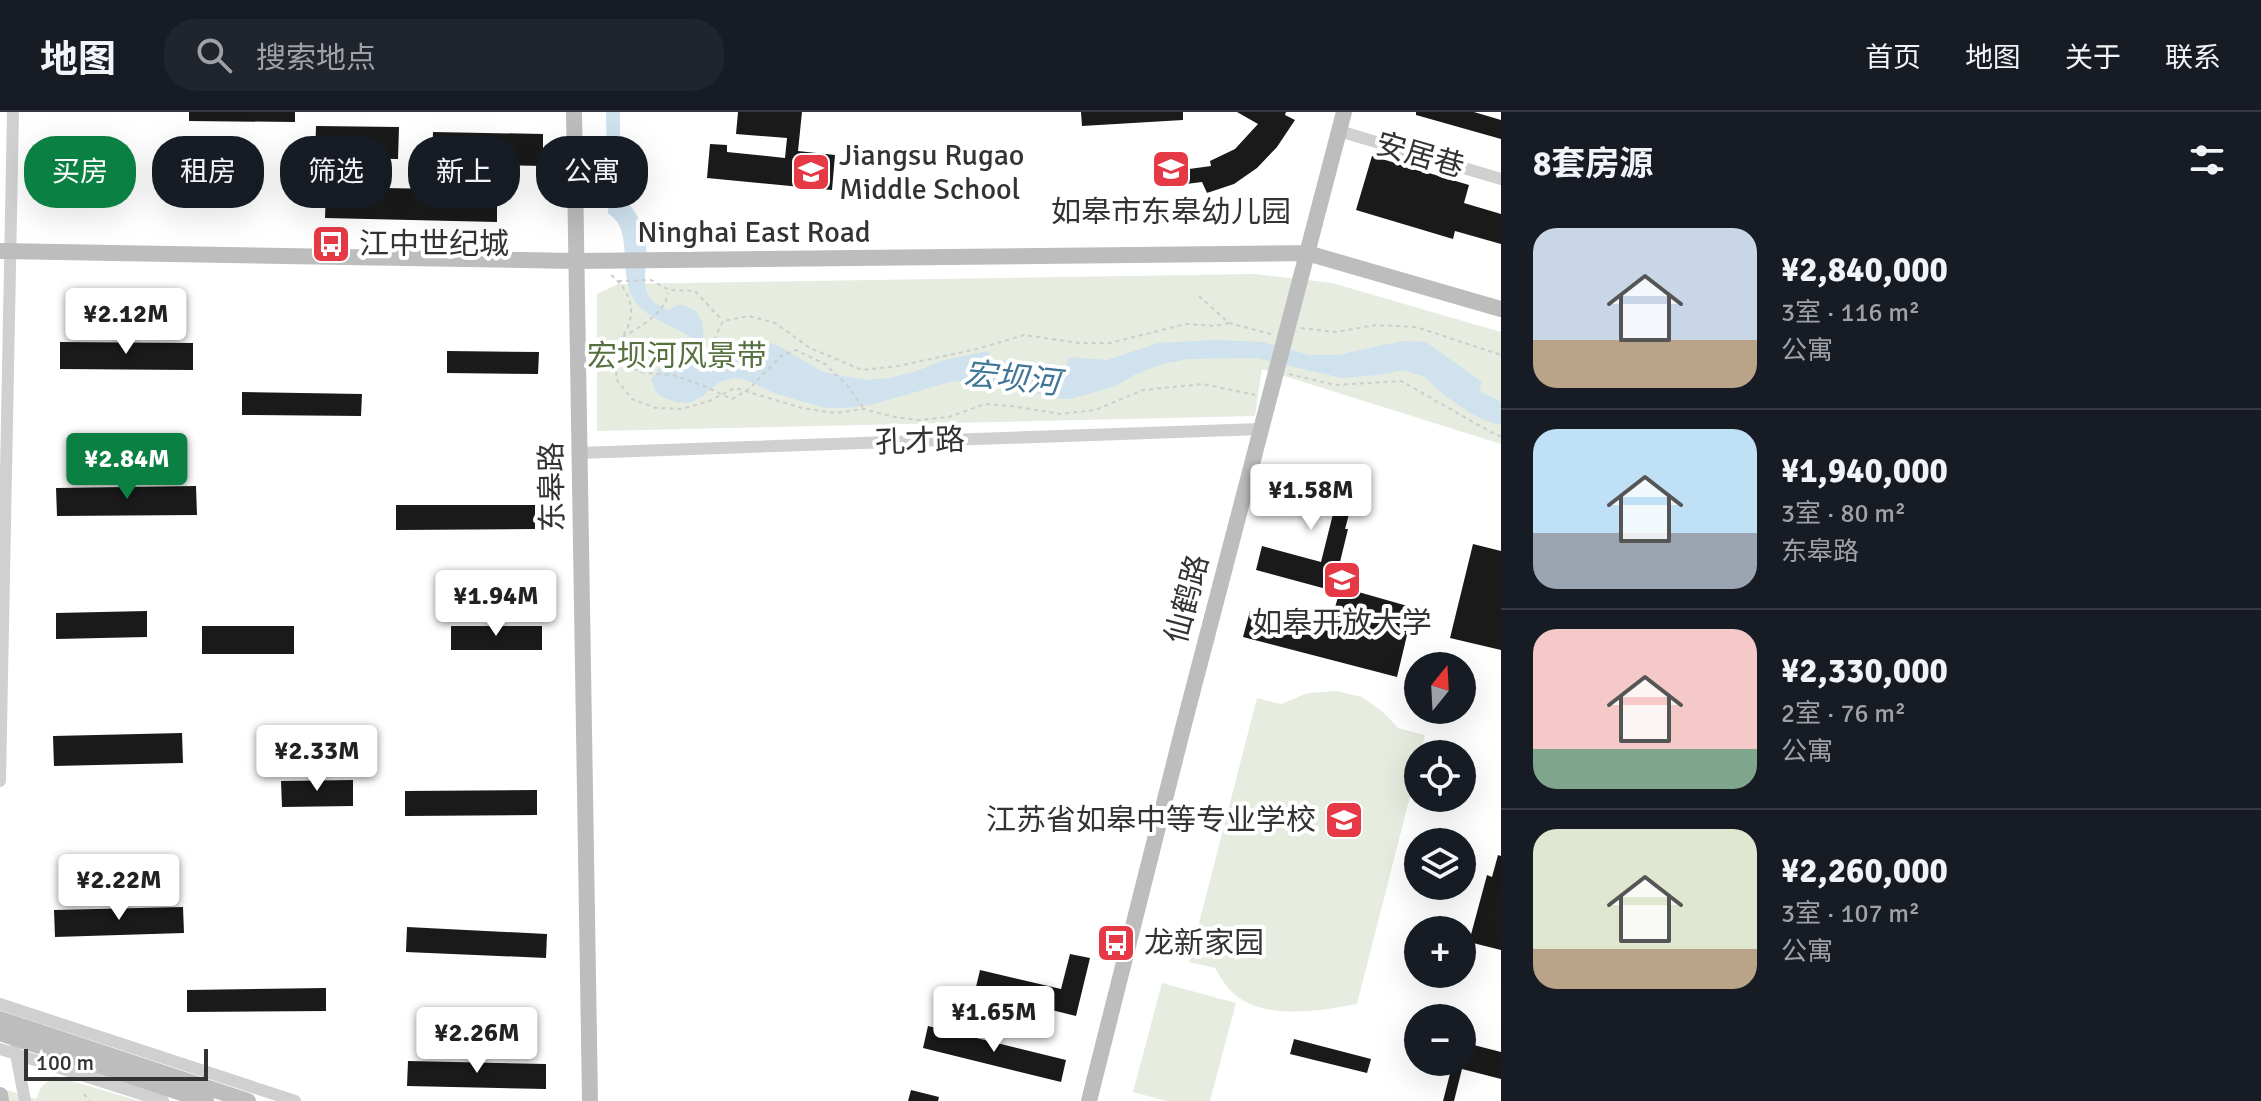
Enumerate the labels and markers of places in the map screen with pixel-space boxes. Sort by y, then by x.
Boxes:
place label: Jiangsu Rugao Middle School [839,137,1024,208]
school or university icon: 如皋市东皋幼儿园 [1150,148,1192,190]
school or university icon: Jiangsu Rugao Middle School [790,151,832,193]
place label: 如皋市东皋幼儿园 [1051,194,1291,231]
bus stop icon: 江中世纪城 [310,223,352,265]
place label: 江中世纪城 [359,226,509,263]
pin: ¥2.12M [61,288,191,356]
pin: ¥2.84M [62,433,192,501]
pin: ¥1.58M [1246,464,1376,532]
school or university icon: 如皋开放大学 [1321,559,1363,601]
pin: ¥1.94M [431,570,561,638]
place label: 如皋开放大学 [1252,605,1432,642]
pin: ¥2.33M [252,725,382,793]
school or university icon: 江苏省如皋中等专业学校 [1323,799,1365,841]
place label: 江苏省如皋中等专业学校 [986,802,1316,839]
pin: ¥2.22M [54,854,184,922]
bus stop icon: 龙新家园 [1095,922,1137,964]
place label: 龙新家园 [1144,925,1264,962]
pin: ¥1.65M [929,986,1059,1054]
pin: ¥2.26M [412,1007,542,1075]

